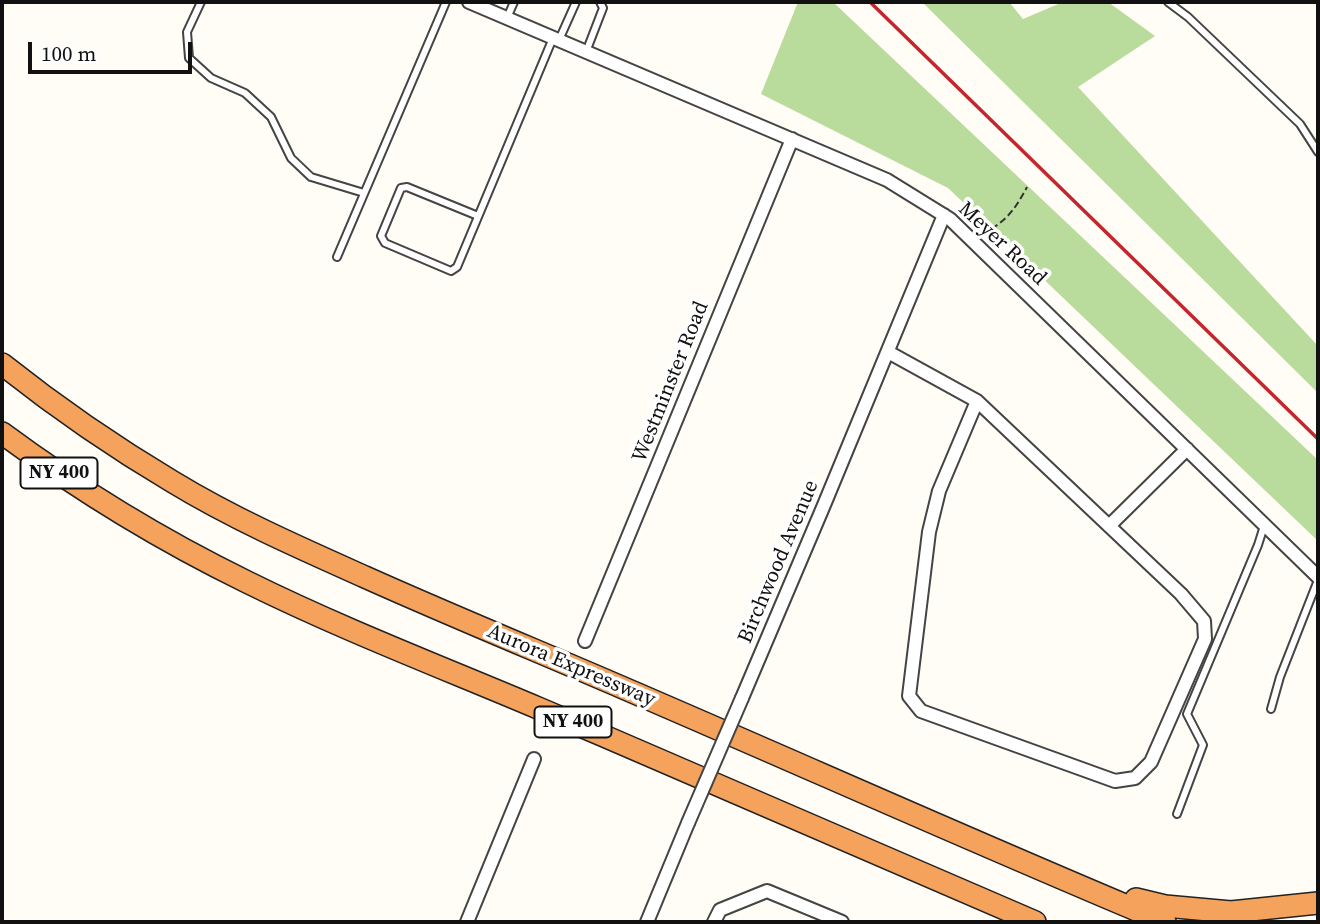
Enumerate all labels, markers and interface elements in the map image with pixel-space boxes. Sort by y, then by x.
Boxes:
scale bar [32,28,196,72]
text: 100 m [41,39,96,68]
street label: Meyer Road [953,197,1051,291]
street label: Westminster Road [627,298,715,466]
road number: NY 400 [20,458,98,488]
street label: Birchwood Avenue [733,477,825,647]
street label: Aurora Expressway [483,619,659,713]
road number: NY 400 [534,706,612,737]

